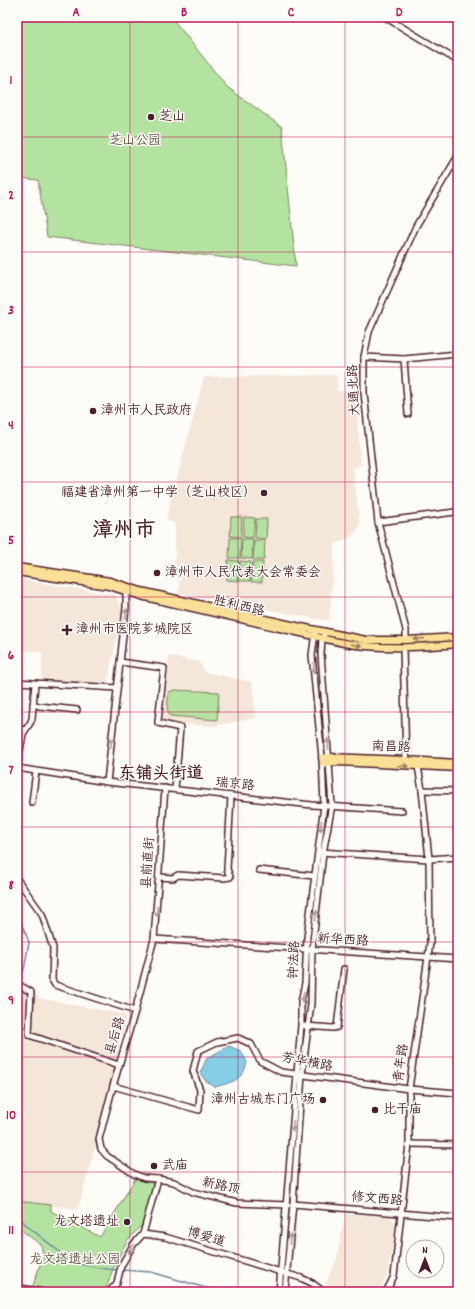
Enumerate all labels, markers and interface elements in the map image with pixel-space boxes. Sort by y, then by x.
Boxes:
text: A [72,4,80,23]
text: B [181,4,187,23]
text: C [288,4,295,23]
text: D [396,4,403,23]
text: 1 [10,72,13,91]
place label: 芝山 [159,108,185,127]
marker: 芝山 [146,112,156,122]
park label: 芝山公园 [109,132,161,151]
text: 2 [8,187,14,206]
text: 3 [8,302,14,321]
street label: 大通北路 [344,364,366,416]
place label: 漳州市人民政府 [101,402,192,421]
marker: 漳州市人民政府 [88,406,98,416]
text: 4 [8,417,14,436]
place label: 福建省漳州第一中学（芝山校区） [61,484,256,503]
marker: 福建省漳州第一中学（芝山校区） [259,488,269,498]
district label: 漳州市 [93,517,156,547]
text: 5 [8,532,14,551]
place label: 漳州市人民代表大会常委会 [165,564,321,583]
marker: 漳州市人民代表大会常委会 [152,568,162,578]
street label: 胜利西路 [212,592,266,622]
one-way arrow [122,608,129,620]
place label: 漳州市医院芗城院区 [76,621,193,640]
marker: 漳州市医院芗城院区 [61,624,73,636]
one-way arrow [413,636,425,643]
one-way arrow [350,643,362,649]
text: 6 [8,647,15,666]
one-way arrow [310,662,317,675]
one-way arrow [108,737,114,749]
one-way arrow [324,738,331,750]
street label: 南昌路 [371,738,411,758]
text: 7 [9,762,14,781]
one-way arrow [397,762,409,769]
district label: 东铺头街道 [119,763,204,787]
street label: 瑞京路 [215,774,255,796]
one-way arrow [318,820,324,832]
street label: 县前直街 [138,836,160,890]
text: 8 [8,877,14,896]
one-way arrow [153,905,160,917]
one-way arrow [313,909,319,921]
street label: 新华西路 [317,930,369,952]
street label: 钟法路 [284,940,306,980]
one-way arrow [299,991,305,1003]
text: 9 [8,992,14,1011]
street label: 县后路 [101,1015,131,1057]
street label: 青年路 [390,1042,414,1084]
street label: 芳华横路 [280,1049,334,1077]
place label: 漳州古城东门广场 [211,1091,315,1110]
marker: 漳州古城东门广场 [318,1095,328,1105]
place label: 比干庙 [383,1101,422,1120]
marker: 比干庙 [370,1105,380,1115]
text: 10 [6,1107,16,1126]
one-way arrow [290,1120,297,1132]
place label: 武庙 [162,1157,188,1176]
marker: 武庙 [149,1161,159,1171]
street label: 新路顶 [200,1174,242,1200]
street label: 修文西路 [350,1188,404,1212]
place label: 龙文塔遗址 [54,1213,119,1232]
marker: 龙文塔遗址 [122,1217,132,1227]
text: 11 [8,1222,14,1241]
street label: 博爱道 [185,1223,227,1253]
one-way arrow [287,1233,293,1245]
north arrow [405,1239,445,1279]
text: N [422,1243,428,1259]
one-way arrow [127,1244,135,1254]
park label: 龙文塔遗址公园 [29,1251,121,1270]

